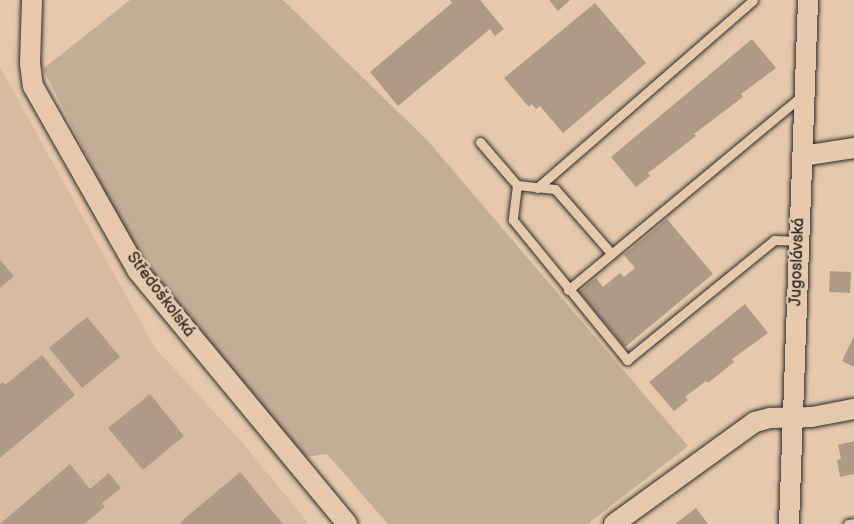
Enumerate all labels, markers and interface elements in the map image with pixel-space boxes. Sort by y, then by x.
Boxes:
street label: Jugoslávská [787,218,809,306]
street label: Středoškolská [122,249,198,341]

